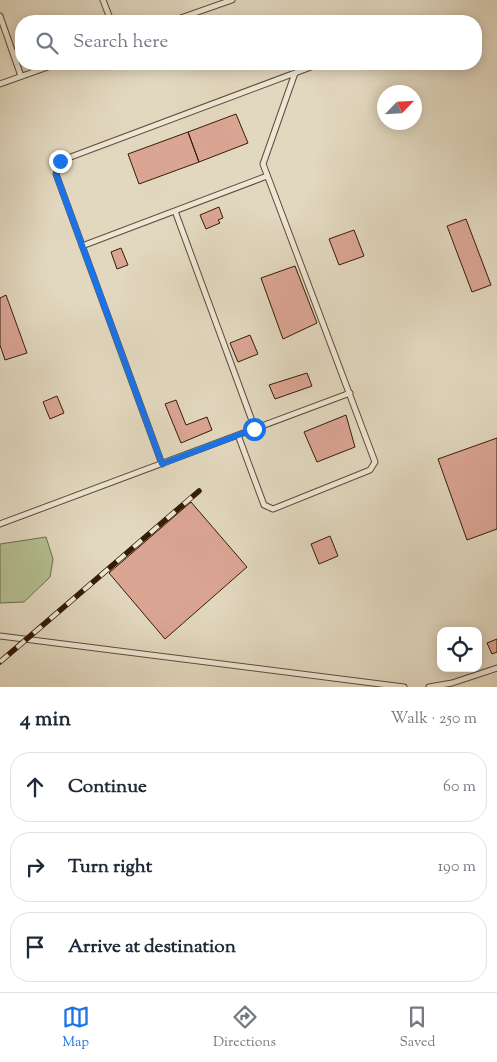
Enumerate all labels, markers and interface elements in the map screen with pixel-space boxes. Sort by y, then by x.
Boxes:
search box [15,15,482,70]
icon: search [33,29,61,57]
text: Search here [73,29,168,56]
north arrow [377,85,422,130]
route end [49,150,72,173]
route start [243,418,266,441]
map controls [437,627,482,672]
button: locate [437,627,482,672]
text: 4 min [20,705,71,735]
text: Walk · 250 m [391,708,477,731]
icon: ahead [21,773,49,801]
text: Continue [68,774,147,801]
text: 60 m [443,776,476,799]
icon: right [21,853,49,881]
text: Turn right [68,854,152,881]
text: 190 m [438,856,476,879]
icon: arrive [21,933,49,961]
text: Arrive at destination [68,934,236,961]
tab: Map [62,1003,90,1053]
tab: Directions [213,1003,276,1053]
tab: Saved [399,1003,435,1053]

